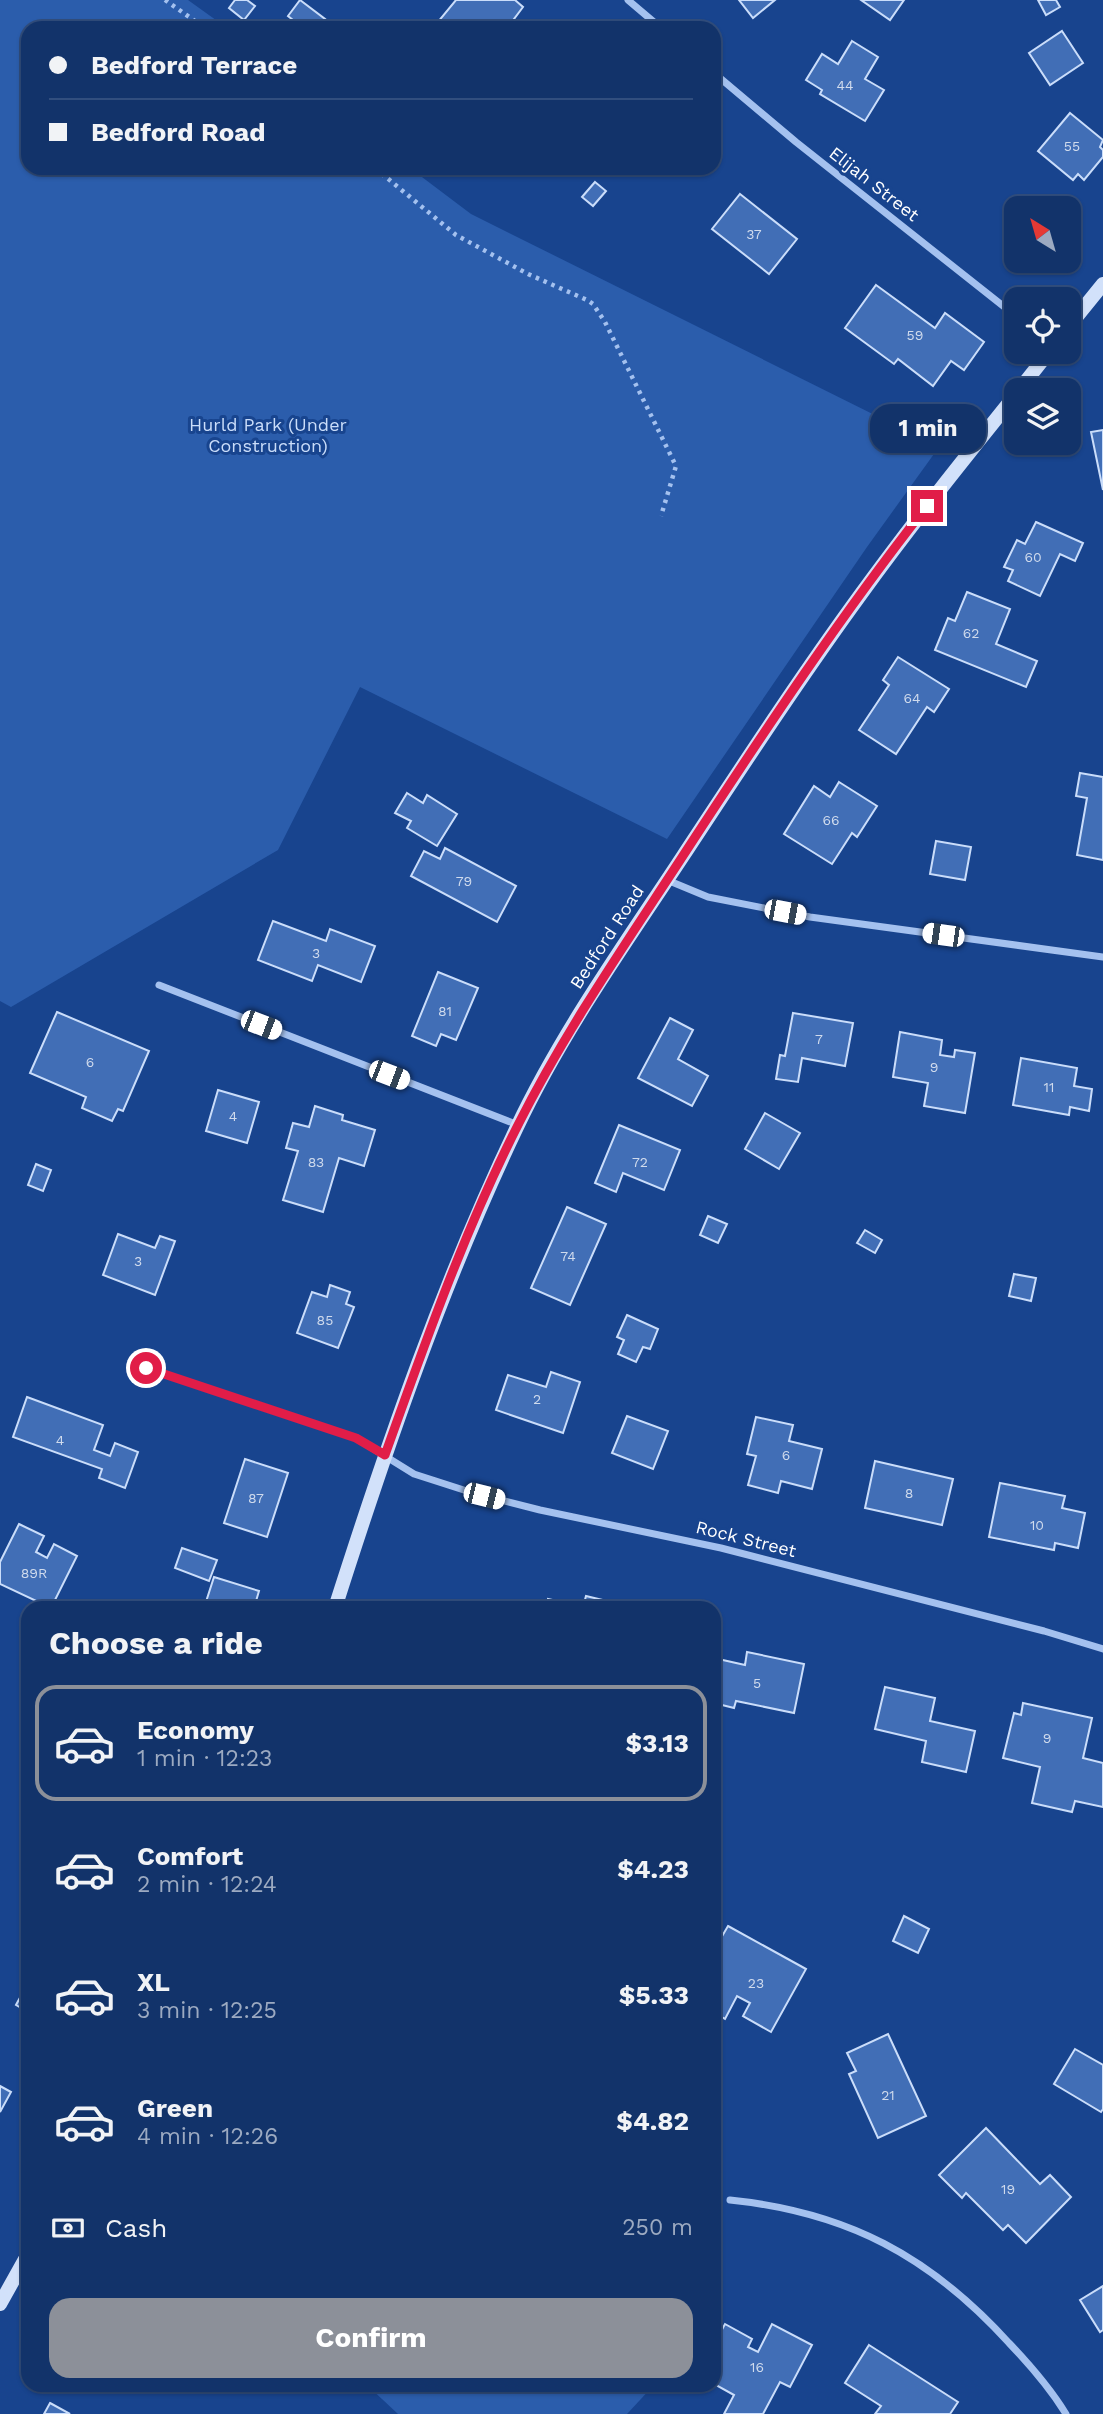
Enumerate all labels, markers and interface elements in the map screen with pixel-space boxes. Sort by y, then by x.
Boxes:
text: Bedford Terrace [91,50,297,80]
house number: 44 [836,77,854,93]
text: Bedford Road [91,117,266,147]
house number: 55 [1064,138,1080,154]
street label: Elijah Street [825,142,924,225]
north arrow [1004,196,1082,273]
map controls [1004,196,1081,455]
house number: 37 [746,226,762,242]
button: locate [1004,287,1081,364]
house number: 59 [907,327,923,343]
button: layers [1004,378,1081,455]
callout: 1 min [869,405,985,454]
park label: Hurld Park (Under Construction) [189,414,347,456]
text: 1 min [898,415,958,442]
route end [911,490,943,522]
house number: 60 [1024,549,1042,565]
house number: 62 [963,625,979,641]
house number: 64 [903,690,921,706]
house number: 66 [822,812,840,828]
house number: 79 [456,873,472,889]
street label: Bedford Road [565,881,648,993]
car [763,898,808,926]
car [921,922,966,948]
house number: 3 [312,945,320,961]
house number: 81 [438,1003,452,1019]
car [238,1008,285,1042]
house number: 7 [815,1031,823,1047]
house number: 6 [86,1054,94,1070]
car [366,1058,413,1092]
house number: 9 [930,1059,938,1075]
house number: 11 [1044,1079,1054,1095]
house number: 4 [229,1108,237,1124]
house number: 83 [308,1154,324,1170]
house number: 72 [632,1154,648,1170]
house number: 74 [560,1248,576,1264]
house number: 3 [134,1253,142,1269]
house number: 85 [317,1312,333,1328]
route start [130,1352,162,1384]
house number: 2 [533,1391,541,1407]
house number: 4 [56,1432,64,1448]
house number: 6 [782,1447,790,1463]
car [462,1481,507,1511]
house number: 8 [905,1485,913,1501]
house number: 87 [248,1490,264,1506]
street label: Rock Street [694,1516,799,1561]
house number: 10 [1030,1517,1044,1533]
house number: 89R [21,1565,47,1581]
text: Choose a ride [49,1624,263,1662]
house number: 5 [753,1675,761,1691]
icon: car [53,1712,116,1775]
text: Economy [137,1715,254,1745]
text: $3.13 [625,1728,689,1758]
house number: 9 [1043,1730,1051,1746]
text: 1 min · 12:23 [137,1745,273,1772]
icon: car [53,1838,116,1901]
text: Comfort [137,1841,243,1871]
text: $4.23 [617,1854,689,1884]
text: 2 min · 12:24 [137,1871,277,1898]
icon: car [53,1964,116,2027]
text: XL [137,1967,170,1997]
house number: 23 [748,1975,764,1991]
text: $5.33 [619,1980,689,2010]
text: 3 min · 12:25 [137,1997,277,2024]
house number: 21 [881,2087,895,2103]
icon: car [53,2090,116,2153]
text: Green [137,2093,213,2123]
text: $4.82 [616,2106,689,2136]
text: 4 min · 12:26 [137,2123,278,2150]
house number: 19 [1001,2181,1015,2197]
icon: cash [49,2209,87,2247]
text: Cash [105,2213,167,2243]
text: 250 m [622,2214,693,2241]
button: Confirm [49,2298,693,2378]
house number: 16 [750,2359,764,2375]

